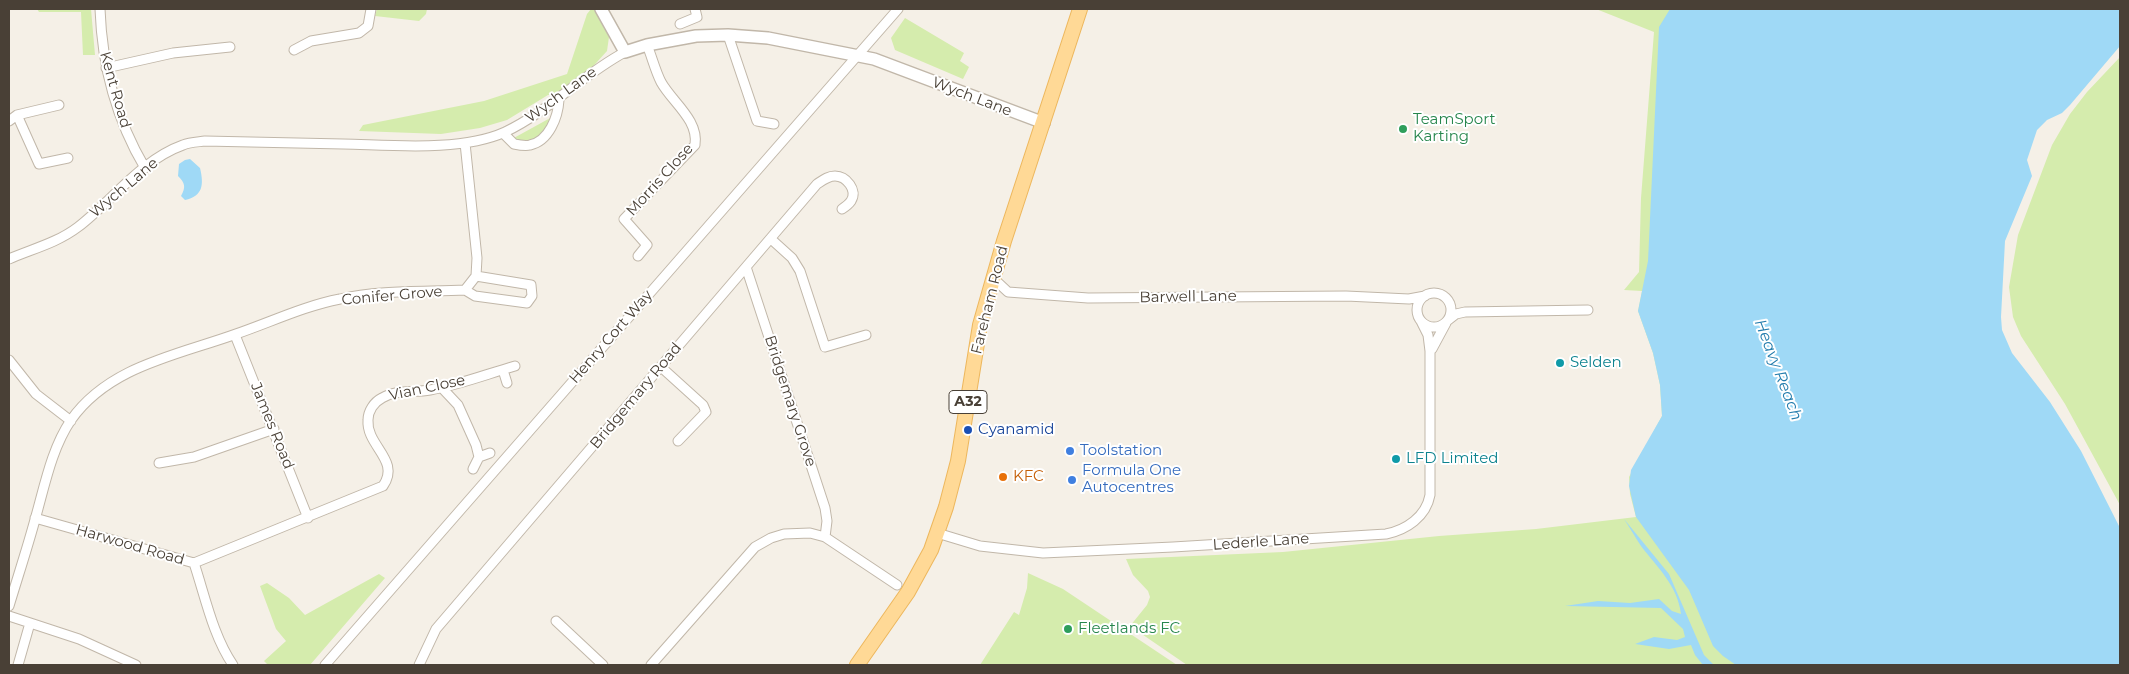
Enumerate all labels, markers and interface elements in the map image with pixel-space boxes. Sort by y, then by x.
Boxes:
street label: Kent Road [95,50,135,130]
street label: Wych Lane [522,63,600,127]
street label: Wych Lane [930,74,1014,120]
place label: TeamSport Karting [1413,111,1496,146]
marker: TeamSport Karting [1397,123,1409,135]
street label: Morris Close [623,140,697,220]
street label: Wych Lane [86,154,162,222]
street label: Fareham Road [968,244,1012,356]
street label: Conifer Grove [341,283,443,309]
street label: Henry Cort Way [566,287,656,387]
street label: Barwell Lane [1139,287,1237,307]
water label: Heavy Reach [1750,317,1806,423]
street label: Bridgemary Grove [760,333,820,469]
street label: Bridgemary Road [586,339,686,453]
place label: Selden [1570,354,1622,372]
marker: Selden [1554,357,1566,369]
street label: Vian Close [387,371,467,405]
street label: James Road [246,380,298,472]
road number: A32 [949,391,987,414]
place label: Cyanamid [978,421,1054,439]
marker: Cyanamid [962,424,974,436]
place label: Toolstation [1080,442,1162,460]
marker: Toolstation [1064,445,1076,457]
place label: LFD Limited [1406,450,1498,468]
marker: LFD Limited [1390,453,1402,465]
place label: Formula One Autocentres [1082,462,1181,497]
place label: KFC [1013,468,1044,486]
marker: KFC [997,471,1009,483]
marker: Formula One Autocentres [1066,474,1078,486]
street label: Harwood Road [74,521,186,569]
street label: Lederle Lane [1212,530,1310,554]
place label: Fleetlands FC [1078,620,1180,638]
marker: Fleetlands FC [1062,623,1074,635]

